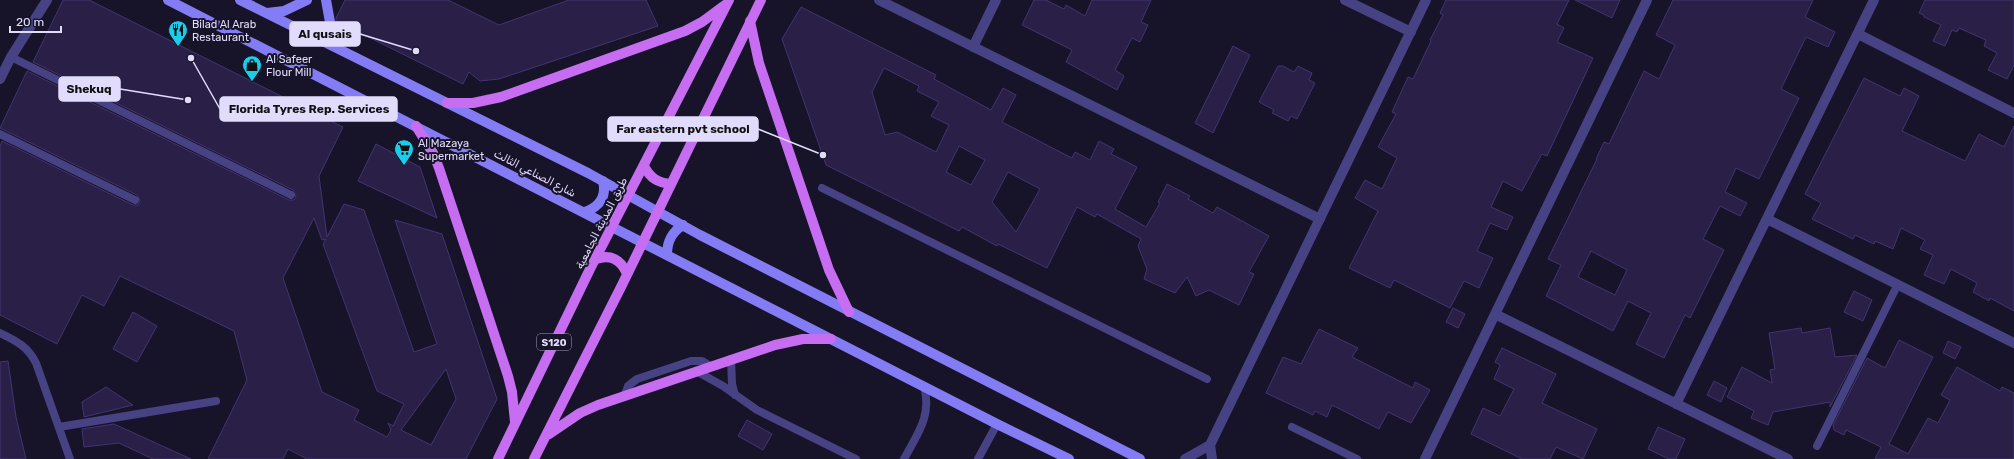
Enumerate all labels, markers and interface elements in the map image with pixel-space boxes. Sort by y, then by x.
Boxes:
scale bar [10,8,61,34]
text: 20 m [16,15,44,29]
place label: Bilad Al Arab Restaurant [192,18,256,44]
restaurant icon: Bilad Al Arab Restaurant [167,19,189,47]
callout: Al qusais [290,22,360,46]
text: Al qusais [298,27,352,41]
place label: Al Safeer Flour Mill [266,53,313,79]
shop icon: Al Safeer Flour Mill [241,54,263,82]
callout: Shekuq [59,77,120,101]
text: Shekuq [66,82,112,96]
callout: Florida Tyres Rep. Services [220,97,397,121]
text: Florida Tyres Rep. Services [229,102,390,116]
callout: Far eastern pvt school [608,117,758,141]
text: Far eastern pvt school [616,122,750,136]
place label: Al Mazaya Supermarket [418,137,485,163]
supermarket icon: Al Mazaya Supermarket [393,138,415,166]
street label: شارع الصناعي الثالث [491,147,578,202]
street label: طريق المدينة الجامعية [573,175,631,272]
road number: S120 [537,334,571,350]

